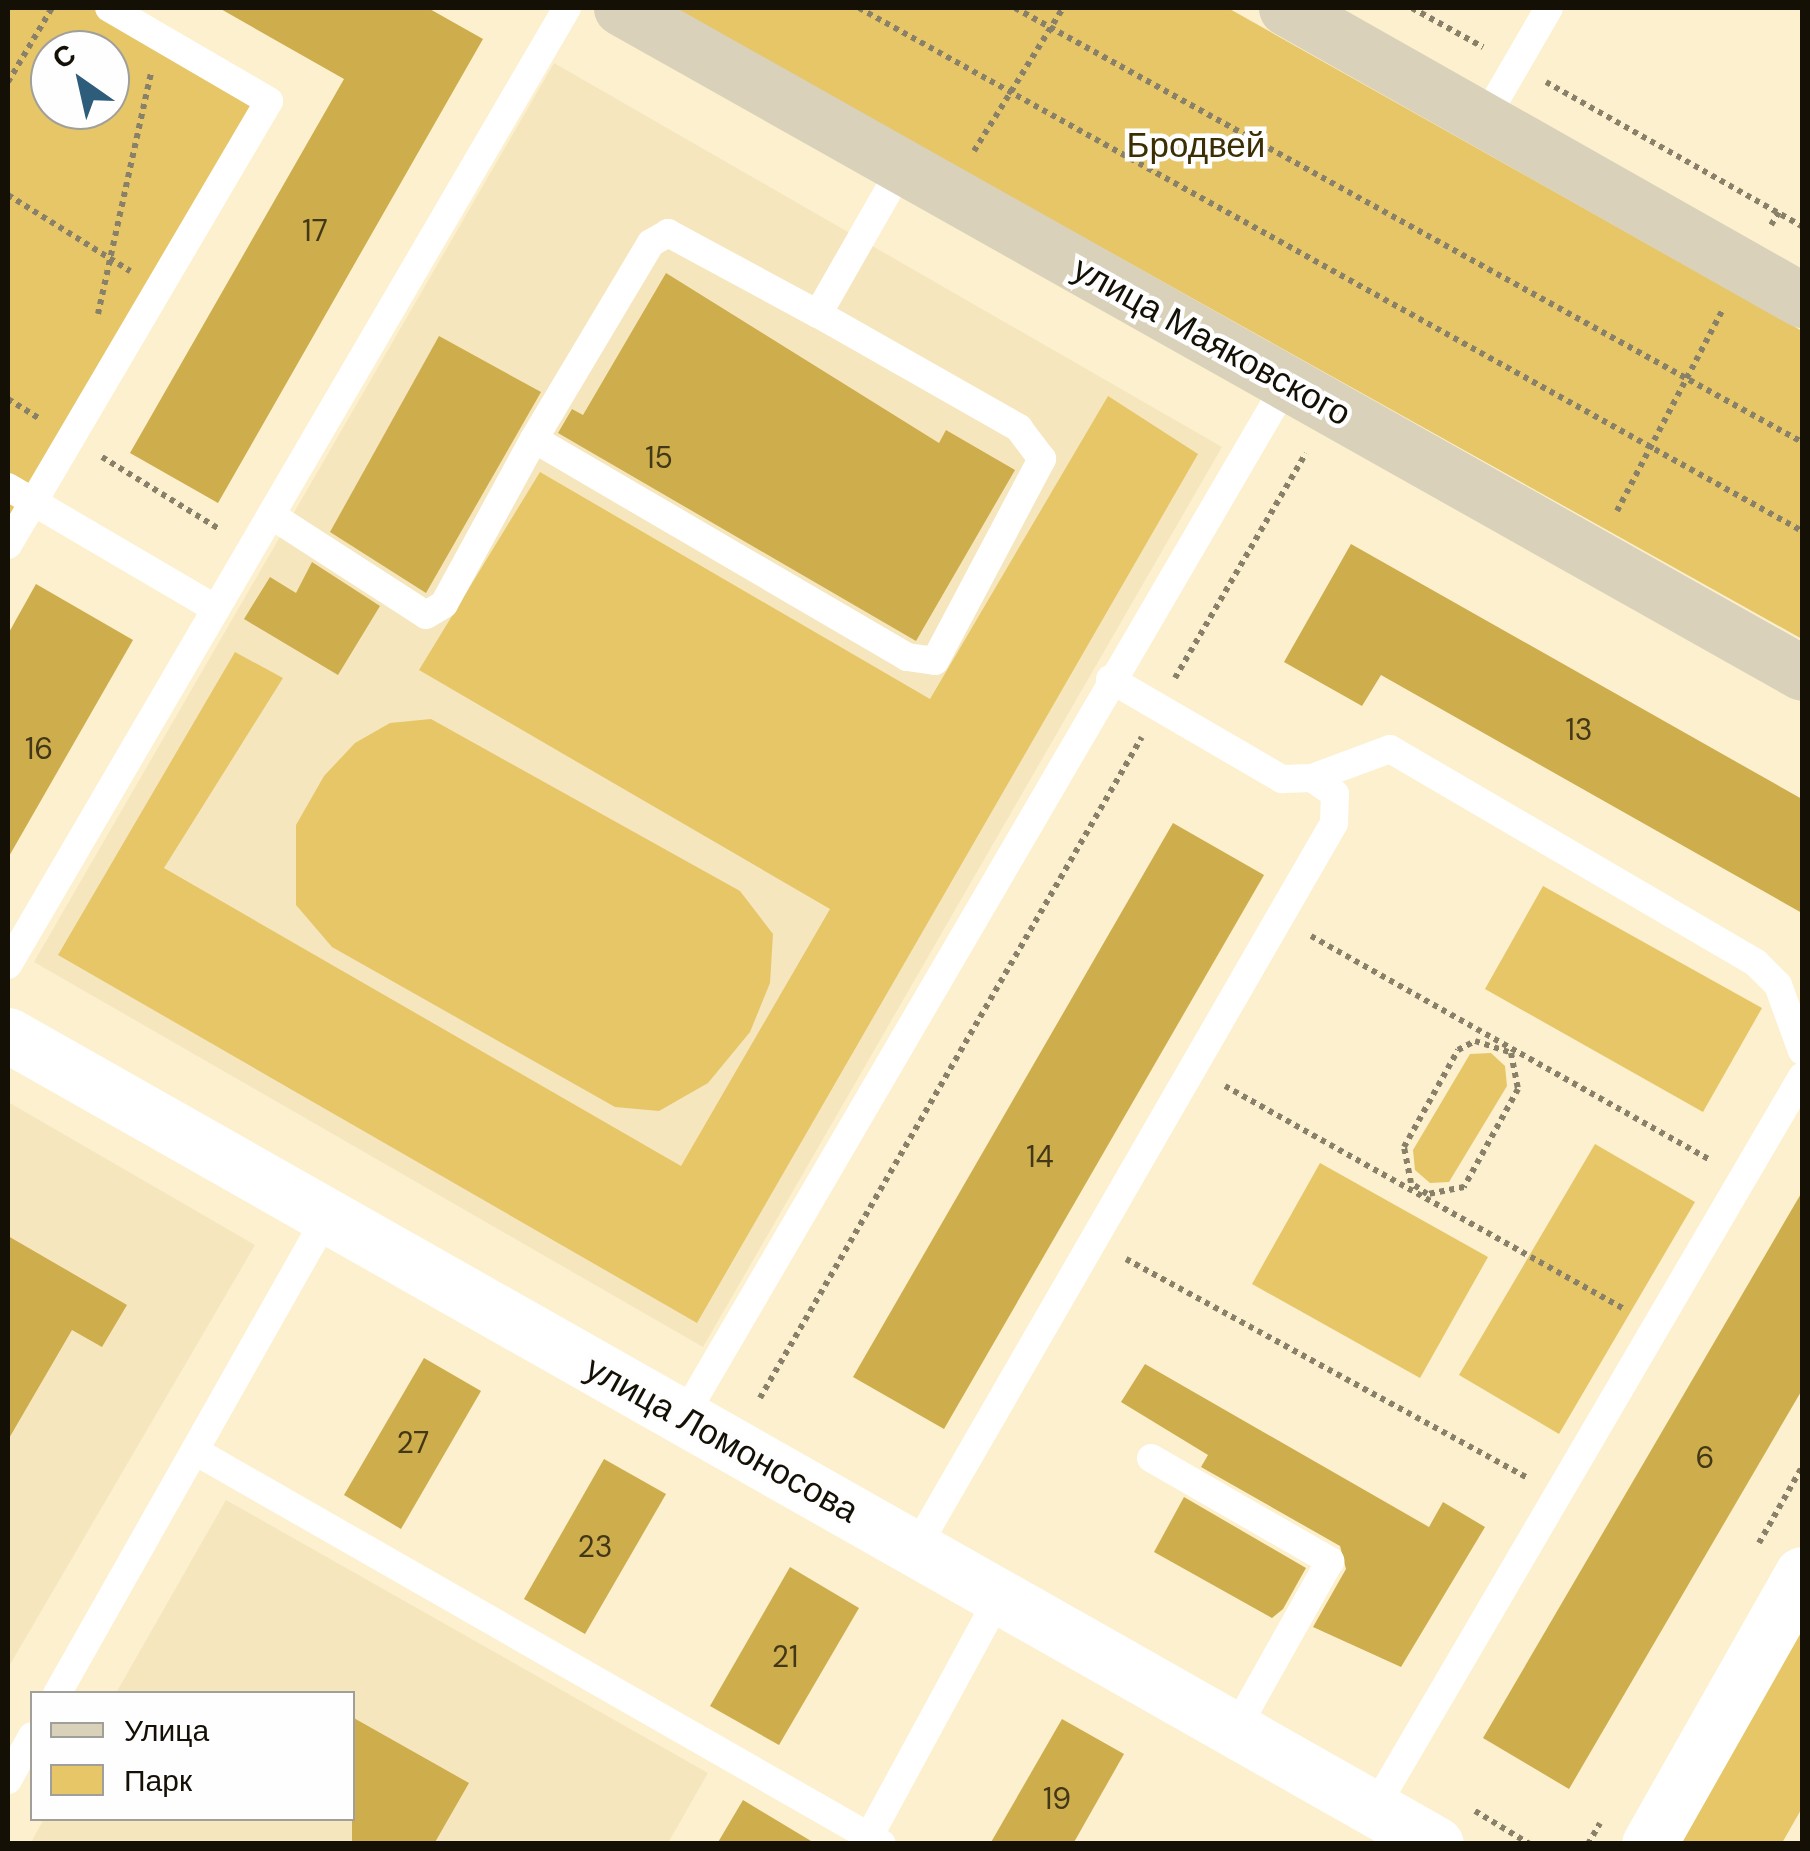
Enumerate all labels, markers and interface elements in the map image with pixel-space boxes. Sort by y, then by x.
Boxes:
north arrow [30,30,130,130]
text: С [45,35,83,77]
park label: Бродвей [1127,124,1265,166]
house number: 17 [302,213,328,249]
street label: улица Маяковского [1066,247,1358,435]
house number: 15 [645,440,673,476]
house number: 13 [1565,712,1593,748]
house number: 16 [25,731,53,767]
house number: 14 [1026,1139,1054,1175]
street label: улица Ломоносова [578,1347,866,1531]
house number: 27 [397,1425,429,1461]
house number: 6 [1696,1440,1714,1476]
house number: 23 [577,1529,613,1565]
house number: 21 [772,1639,798,1675]
legend [30,1691,355,1821]
text: Улица [124,1711,209,1750]
text: Парк [124,1761,192,1800]
house number: 19 [1043,1781,1071,1817]

